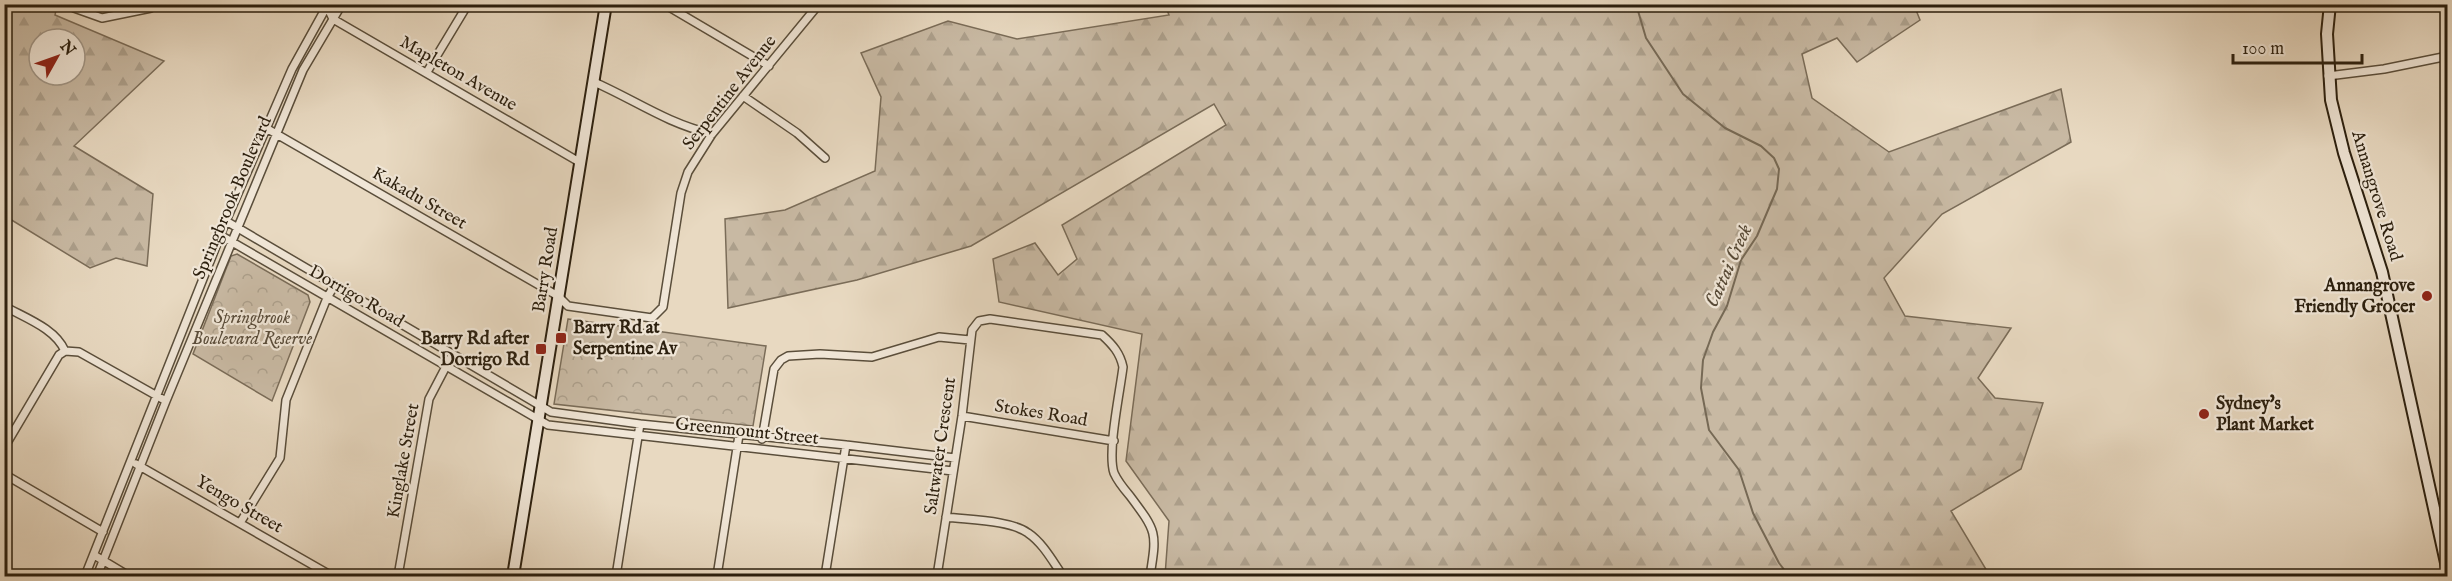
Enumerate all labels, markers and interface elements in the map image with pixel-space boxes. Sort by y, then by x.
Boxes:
north arrow [27,27,87,87]
scale bar [2233,27,2362,65]
street label: Mapleton Avenue [395,31,521,117]
street label: Serpentine Avenue [678,31,782,155]
text: N [54,36,79,60]
text: 100 m [2242,38,2284,61]
street label: Springbrook Boulevard [188,113,278,283]
street label: Annangrove Road [2345,127,2407,264]
street label: Kakadu Street [367,163,471,235]
water label: Cattai Creek [1700,221,1758,311]
street label: Barry Road [528,225,564,314]
street label: Dorrigo Road [304,261,408,334]
place label: Annangrove Friendly Grocer [2294,275,2416,319]
marker: Annangrove Friendly Grocer [2420,289,2434,303]
park label: Springbrook Boulevard Reserve [192,307,312,351]
place label: Barry Rd at Serpentine Av [573,317,678,361]
place label: Barry Rd after Dorrigo Rd [421,328,529,372]
marker: Barry Rd at Serpentine Av [554,331,568,345]
marker: Barry Rd after Dorrigo Rd [534,342,548,356]
street label: Saltwater Crescent [920,376,962,516]
place label: Sydney's Plant Market [2216,393,2315,437]
street label: Stokes Road [993,395,1089,433]
street label: Kinglake Street [383,402,425,520]
marker: Sydney's Plant Market [2197,407,2211,421]
street label: Greenmount Street [674,413,820,451]
street label: Yengo Street [191,471,287,539]

